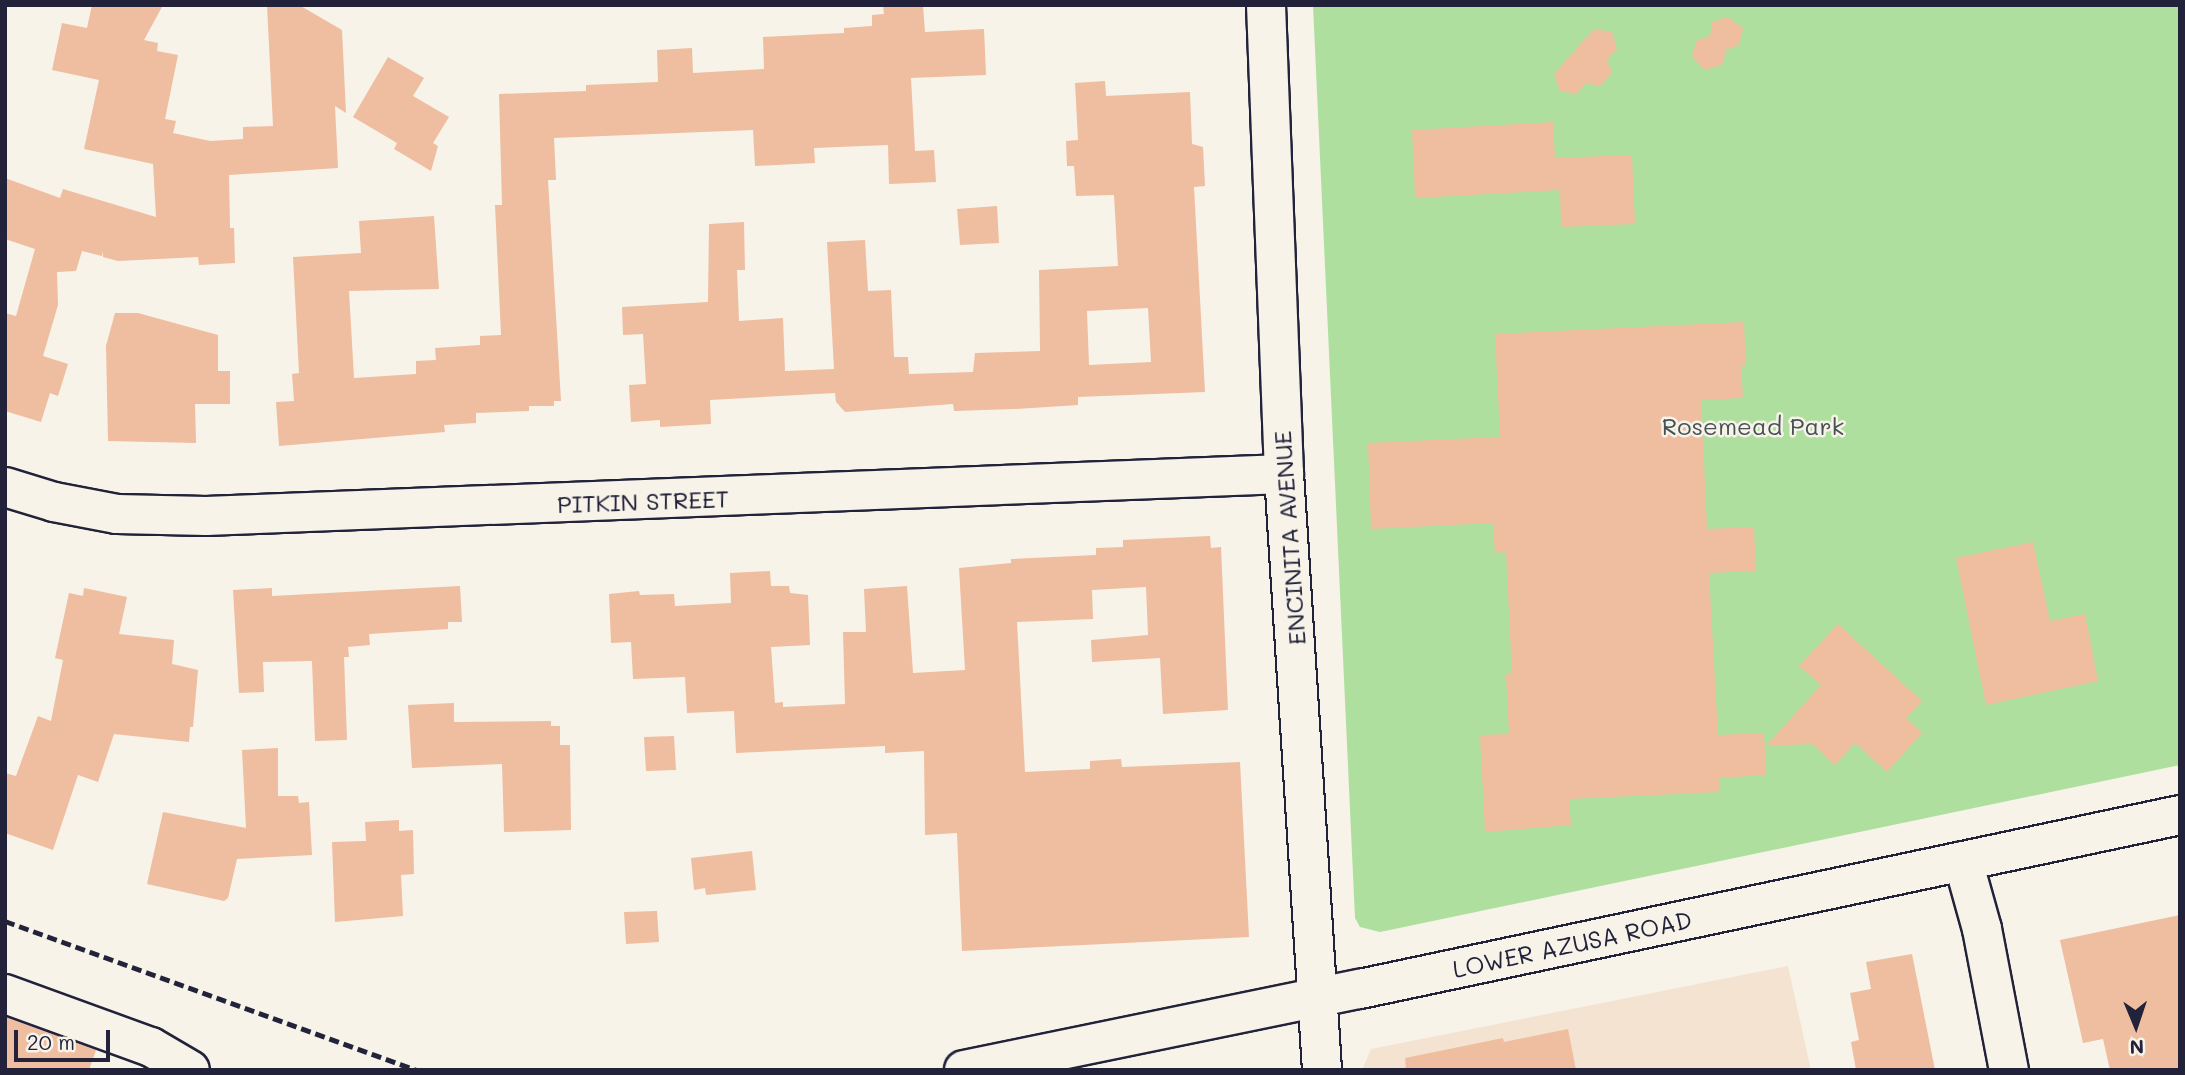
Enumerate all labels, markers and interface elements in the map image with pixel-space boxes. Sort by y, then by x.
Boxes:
park label: Rosemead Park [1662,412,1844,440]
street label: ENCINITA AVENUE [1267,430,1311,646]
street label: PITKIN STREET [556,484,730,518]
street label: LOWER AZUSA ROAD [1450,905,1694,983]
north arrow [2101,991,2171,1061]
scale bar [18,1016,114,1060]
text: 20 m [27,1028,75,1055]
text: N [2129,1035,2144,1060]

